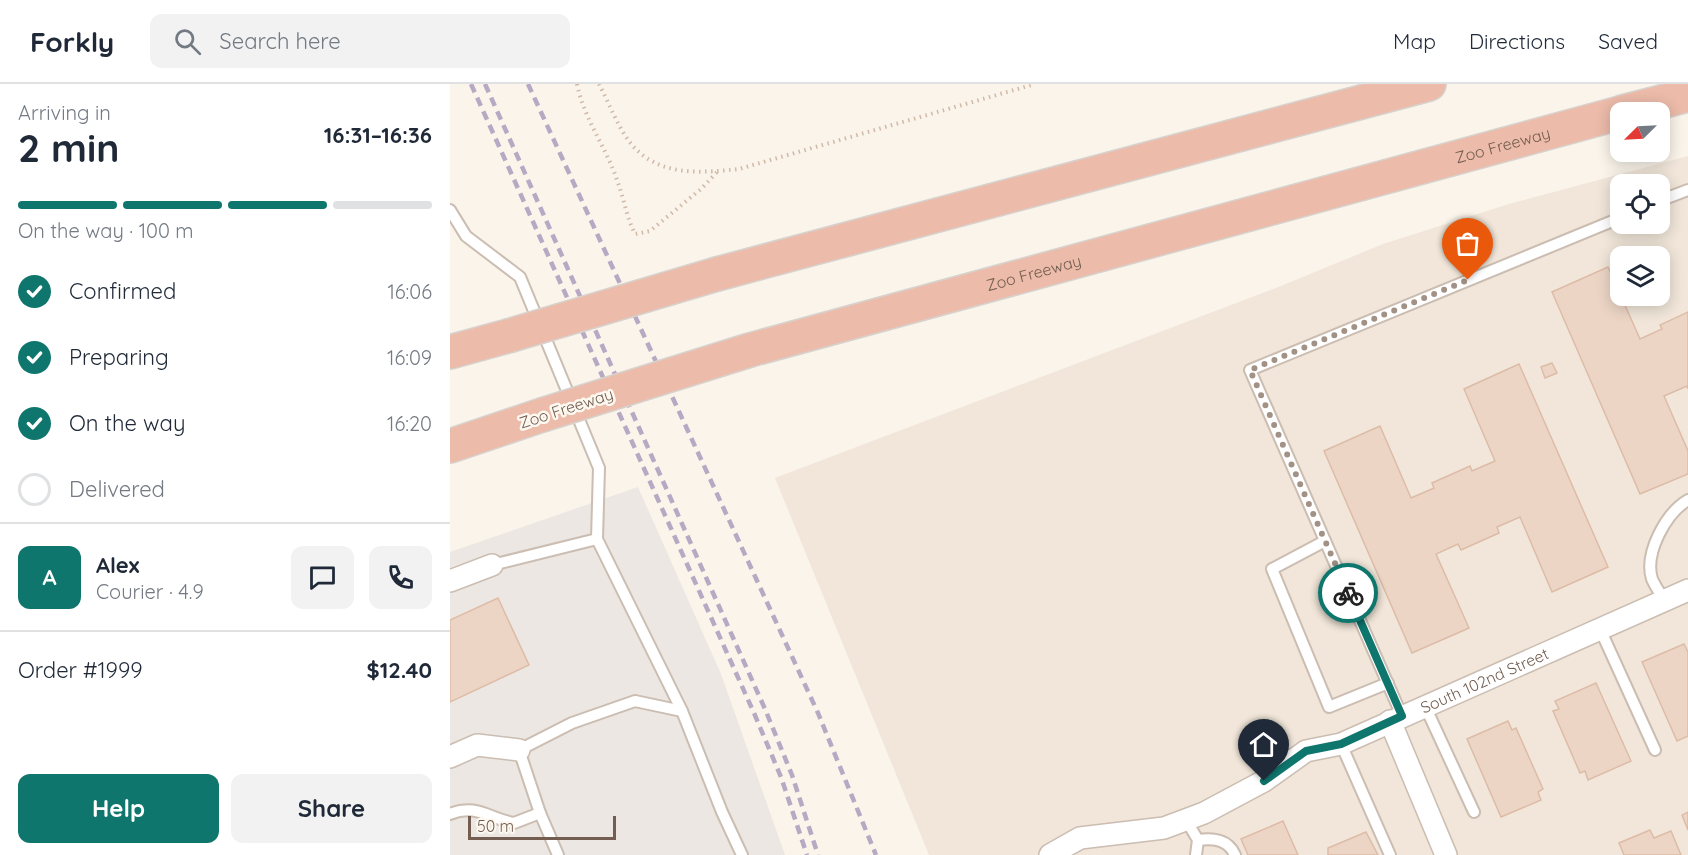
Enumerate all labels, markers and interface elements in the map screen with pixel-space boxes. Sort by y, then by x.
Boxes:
search box [150,14,570,68]
text: Forkly [30,24,114,59]
icon: search [171,25,204,58]
text: Search here [219,27,341,55]
text: Map [1393,28,1436,54]
text: Directions [1469,28,1565,54]
text: Saved [1598,28,1658,54]
text: Arriving in [18,100,111,125]
north arrow [1610,102,1670,162]
map controls [1610,102,1670,306]
text: 16:31–16:36 [324,121,432,149]
text: 2 min [18,123,120,172]
street label: Zoo Freeway [1453,123,1552,167]
button: locate [1610,174,1670,234]
text: On the way · 100 m [18,218,194,243]
pin [1442,218,1493,280]
icon: bag [1451,227,1484,260]
button: layers [1610,246,1670,306]
street label: Zoo Freeway [984,250,1083,295]
icon: check [18,275,51,308]
text: Confirmed [69,277,176,305]
text: 16:06 [387,279,432,304]
icon: check [18,341,51,374]
text: Preparing [69,343,169,371]
text: 16:09 [387,345,432,370]
street label: Zoo Freeway [516,383,616,433]
icon: check [18,407,51,440]
text: On the way [69,409,185,437]
text: 16:20 [387,411,432,436]
text: Delivered [69,475,165,503]
button: chat [291,546,354,609]
button: phone [369,546,432,609]
text: Alex [96,551,139,579]
text: A [42,563,57,591]
courier [1318,563,1378,623]
icon: bike [1332,577,1365,610]
text: Courier · 4.9 [96,579,204,604]
street label: South 102nd Street [1417,643,1552,718]
text: Order #1999 [18,656,142,684]
text: $12.40 [367,656,432,684]
pin [1238,719,1289,781]
icon: home [1247,728,1280,761]
button: Help [18,774,219,843]
button: Share [231,774,432,843]
scale bar [468,813,616,840]
text: 50 m [477,816,514,836]

